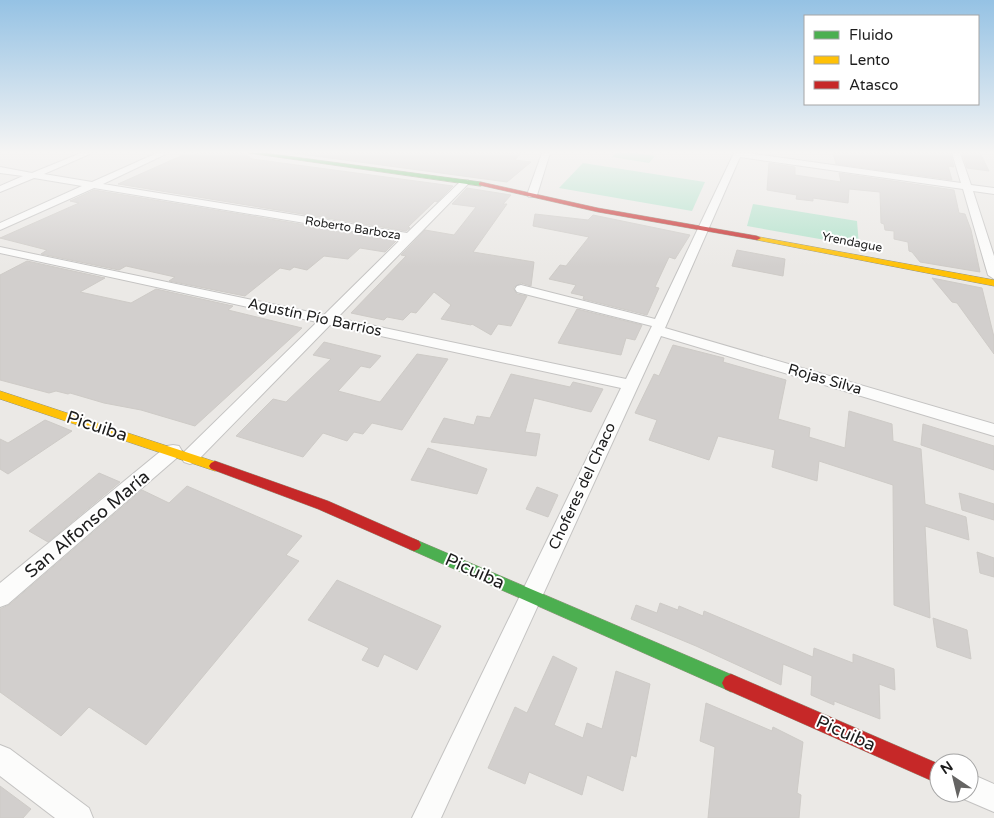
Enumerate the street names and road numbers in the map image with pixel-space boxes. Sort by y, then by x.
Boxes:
street label: Roberto Barboza [304,214,402,242]
street label: Yrendague [821,229,884,255]
street label: Agustín Pío Barrios [246,294,384,340]
street label: Rojas Silva [786,360,864,398]
street label: Picuiba [64,406,130,446]
street label: Choferes del Chaco [545,420,619,552]
street label: San Alfonso María [20,465,154,583]
street label: Picuiba [442,548,508,594]
street label: Picuiba [813,710,879,756]

